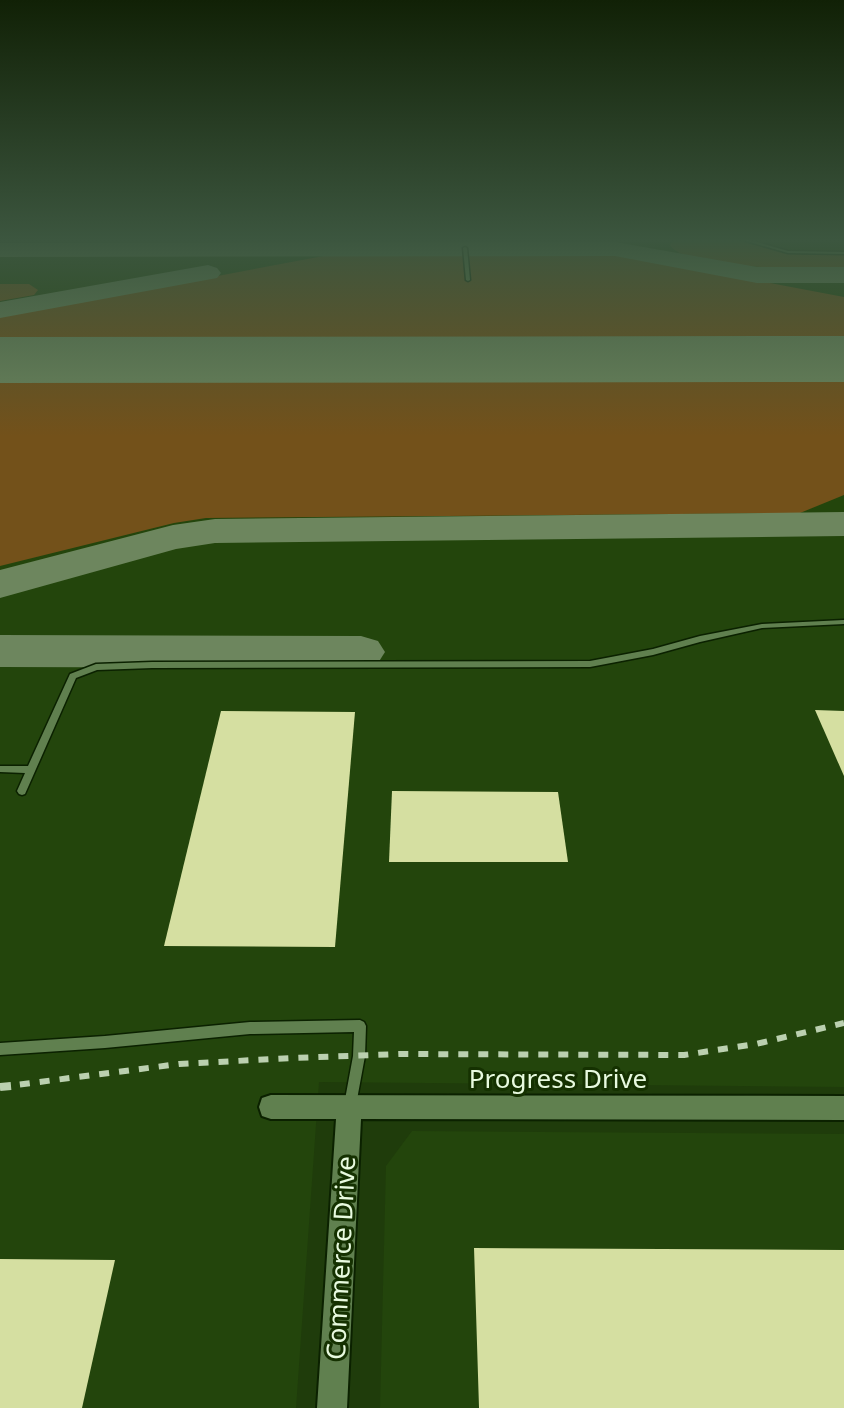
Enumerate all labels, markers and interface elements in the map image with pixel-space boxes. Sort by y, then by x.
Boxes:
street label: Progress Drive [469,1060,647,1096]
street label: Commerce Drive [317,1155,363,1361]

